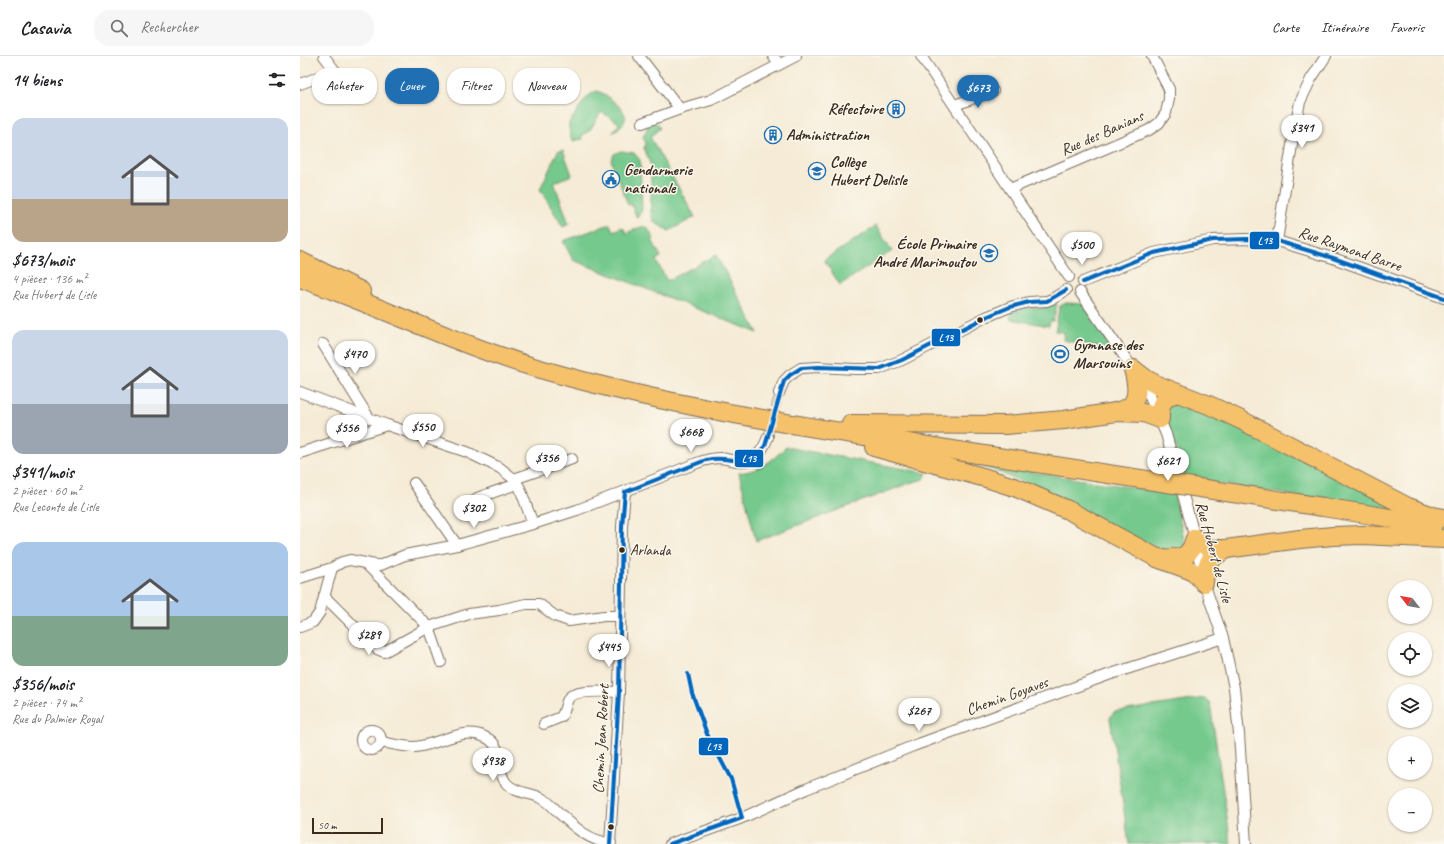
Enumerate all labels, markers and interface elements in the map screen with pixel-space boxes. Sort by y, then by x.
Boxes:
search box [94,10,374,46]
text: Casavia [20,16,70,40]
icon: search [108,17,130,39]
text: Rechercher [140,18,198,37]
text: Carte [1272,19,1299,36]
text: Itinéraire [1321,19,1368,36]
text: Favoris [1390,19,1424,36]
chip: Acheter [312,68,377,104]
chip: Louer [385,68,439,104]
chip: Filtres [447,68,505,104]
chip: Nouveau [513,68,580,104]
icon: filters [266,69,288,91]
text: 14 biens [12,70,62,91]
pin: $673 [954,75,1002,109]
text: $673 [966,80,990,96]
place label: Réfectoire [828,99,885,119]
building icon: Réfectoire [886,99,906,119]
street label: Rue des Banians [1057,105,1148,160]
pin: $341 [1278,115,1326,149]
text: $341 [1290,120,1314,136]
building icon: Administration [763,125,783,145]
place label: Administration [786,125,870,145]
icon: home [114,144,186,216]
place label: Collège Hubert Delisle [830,152,908,190]
place label: Gendarmerie nationale [624,160,694,198]
school or university icon: Collège Hubert Delisle [807,161,827,181]
public building icon: Gendarmerie nationale [601,169,621,189]
street label: Rue Raymond Barre [1296,222,1406,277]
line badge: L13 [1249,231,1280,250]
pin: $500 [1058,232,1106,266]
text: L13 [1258,233,1273,247]
place label: École Primaire André Marimoutou [873,234,978,272]
text: $500 [1070,237,1094,253]
school or university icon: École Primaire André Marimoutou [979,243,999,263]
text: $673/mois [12,250,74,271]
text: 4 pièces · 136 m² [12,271,87,287]
text: Rue Hubert de Lisle [12,287,96,303]
unlabelled marker [975,315,985,325]
line badge: L13 [931,328,961,347]
text: L13 [939,330,954,344]
place label: Gymnase des Marsouins [1073,335,1144,373]
pin: $470 [331,341,379,375]
sports icon: Gymnase des Marsouins [1050,344,1070,364]
text: $470 [343,346,367,362]
icon: home [114,356,186,428]
pin: $550 [399,414,447,448]
pin: $556 [323,415,371,449]
text: $550 [412,419,434,435]
pin: $668 [667,419,715,453]
text: $556 [335,420,359,436]
text: $668 [679,424,703,440]
pin: $356 [523,445,571,479]
pin: $621 [1144,448,1192,482]
line badge: L13 [734,449,764,468]
text: $356 [535,450,559,466]
text: L13 [742,451,757,465]
text: $621 [1156,453,1180,469]
text: $341/mois [12,462,74,483]
text: 2 pièces · 60 m² [12,483,81,499]
pin: $302 [450,495,498,529]
text: Rue Leconte de Lisle [12,499,99,515]
street label: Rue Hubert de Lisle [1191,499,1238,606]
text: $302 [462,500,486,516]
place label: Arlanda [630,541,672,560]
marker: Arlanda [617,545,627,555]
icon: home [114,568,186,640]
north arrow [1388,580,1432,624]
map controls [1388,580,1432,832]
pin: $289 [345,622,393,656]
text: $289 [357,627,381,643]
button: locate [1388,632,1432,676]
pin: $445 [585,634,633,668]
text: $445 [597,639,621,655]
street label: Chemin Goyaves [963,671,1052,720]
text: $356/mois [12,674,74,695]
street label: Chemin Jean Robert [588,682,614,794]
button: layers [1388,684,1432,728]
text: 2 pièces · 74 m² [12,695,81,711]
pin: $267 [895,698,943,732]
text: $267 [907,703,931,719]
text: Rue du Palmier Royal [12,711,102,727]
button: + [1388,736,1432,780]
line badge: L13 [698,737,729,756]
text: L13 [707,739,722,753]
pin: $938 [469,748,517,782]
text: $938 [481,753,505,769]
button: − [1388,788,1432,832]
scale bar [312,816,383,835]
text: 50 m [318,818,337,832]
unlabelled marker [606,822,616,832]

